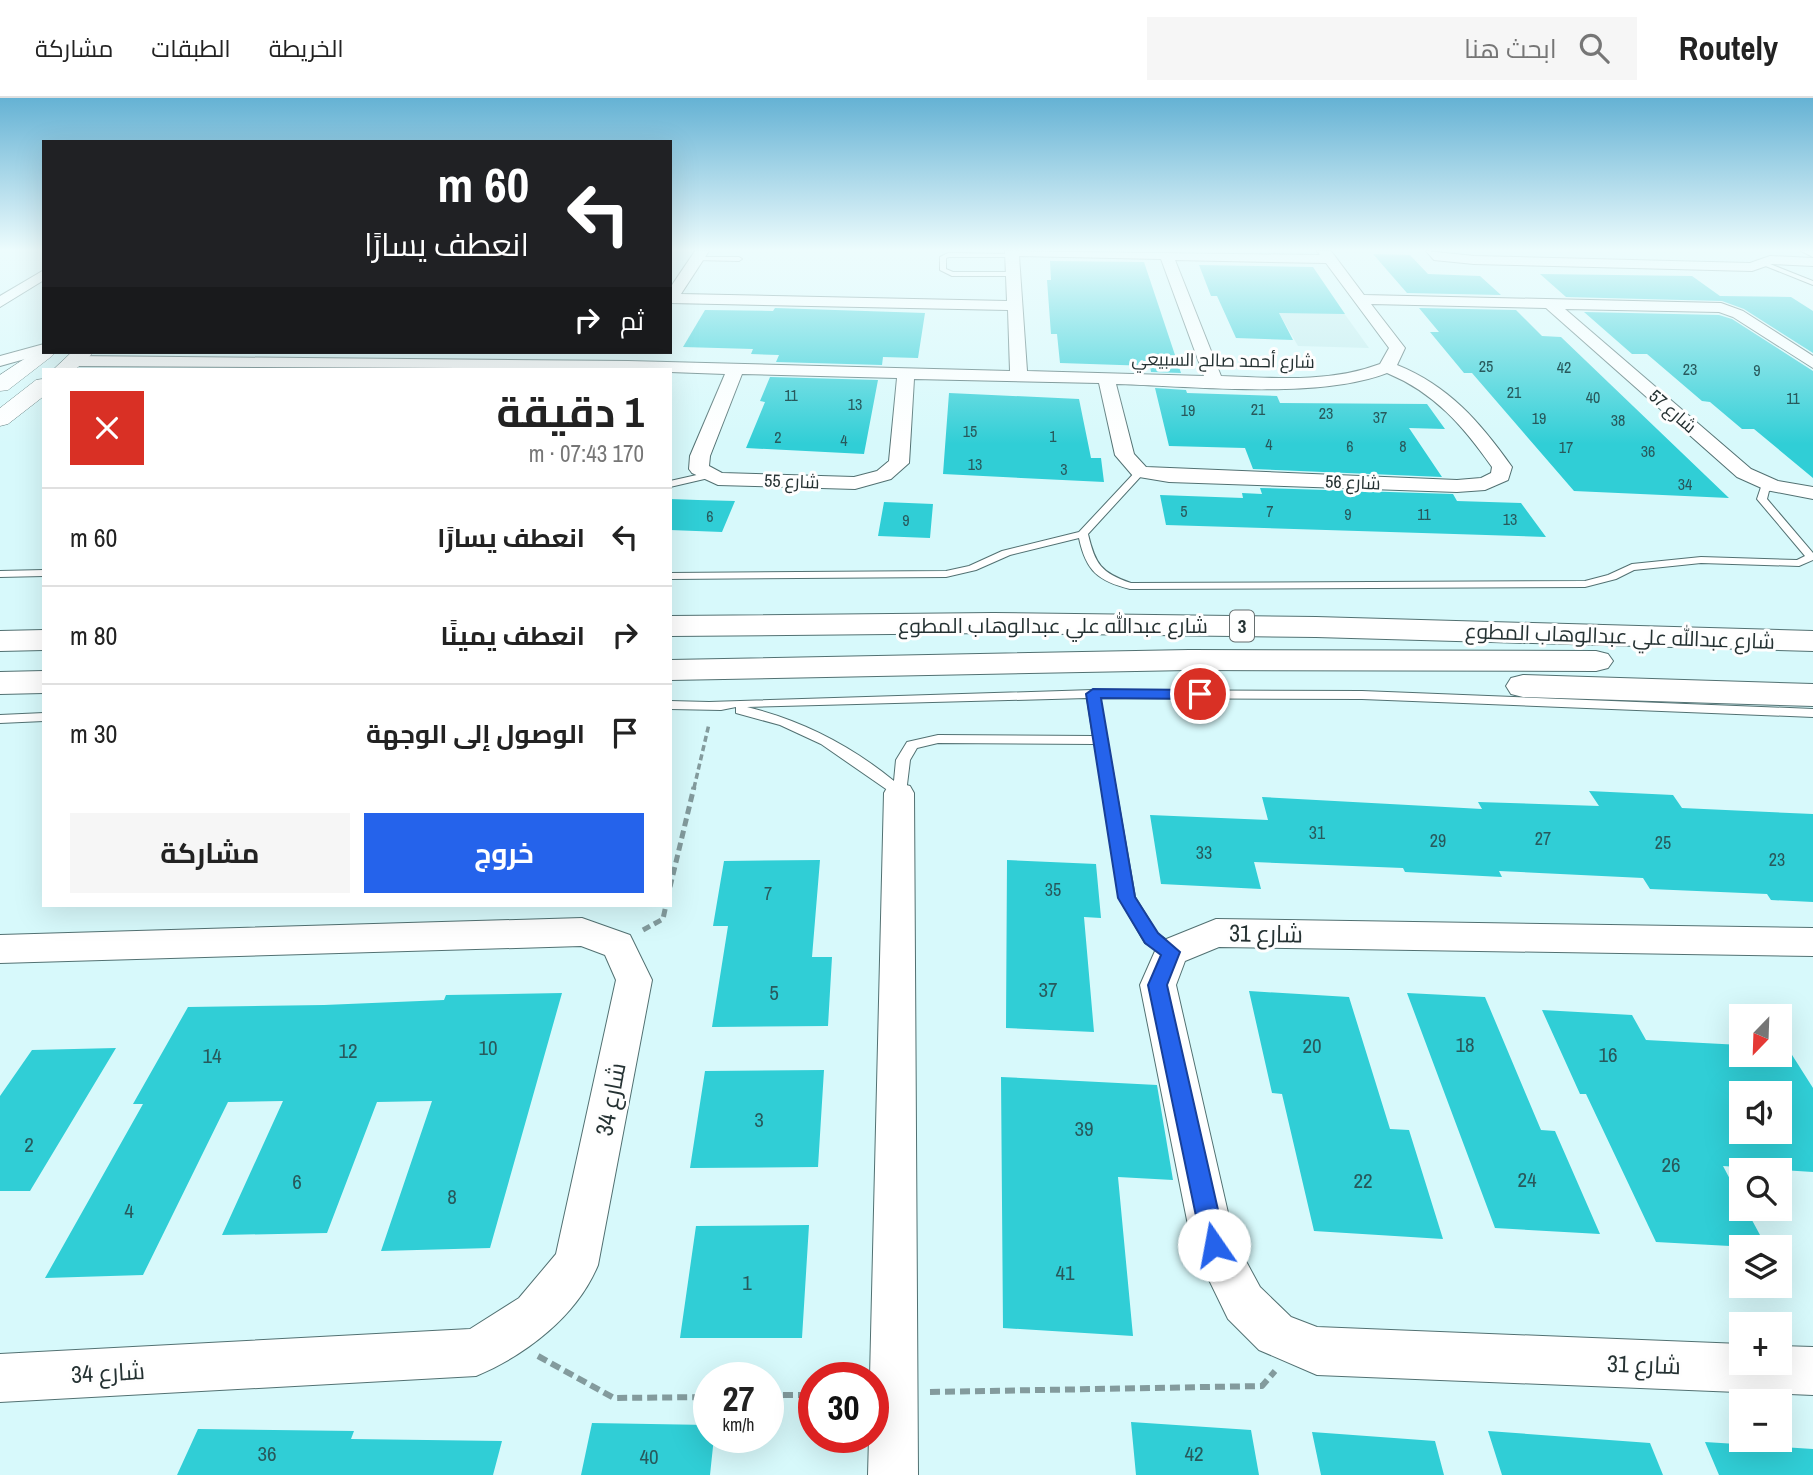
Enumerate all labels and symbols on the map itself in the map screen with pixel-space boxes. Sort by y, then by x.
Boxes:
street label: شارع أحمد صالح السبيعي [1131,346,1315,376]
house number: 25 [1479,355,1493,377]
house number: 42 [1557,356,1571,378]
house number: 23 [1683,358,1697,380]
house number: 9 [1753,359,1761,381]
house number: 21 [1507,381,1522,403]
street label: شارع 57 [1644,383,1702,439]
house number: 11 [784,384,799,406]
house number: 40 [1586,386,1600,408]
house number: 11 [1786,387,1801,409]
house number: 13 [848,393,862,415]
house number: 21 [1251,398,1266,420]
house number: 19 [1181,399,1195,421]
house number: 23 [1319,402,1333,424]
house number: 37 [1373,406,1387,428]
house number: 19 [1532,407,1546,429]
house number: 38 [1611,409,1625,431]
house number: 15 [963,420,977,442]
house number: 1 [1049,425,1057,447]
house number: 2 [774,426,782,448]
house number: 4 [840,429,848,451]
house number: 4 [1265,433,1273,455]
house number: 6 [1346,435,1354,457]
house number: 8 [1399,435,1407,457]
house number: 17 [1559,436,1573,458]
house number: 36 [1641,440,1655,462]
house number: 13 [968,453,982,475]
house number: 3 [1060,458,1068,480]
street label: شارع 55 [764,468,820,494]
street label: شارع 56 [1325,469,1381,495]
house number: 34 [1678,473,1692,495]
house number: 5 [1180,500,1188,522]
house number: 7 [1266,500,1274,522]
house number: 9 [1344,503,1352,525]
house number: 11 [1417,503,1432,525]
house number: 6 [706,505,714,527]
house number: 13 [1503,508,1517,530]
house number: 9 [902,509,910,531]
road number: 3 [1230,610,1254,642]
street label: شارع عبدالله علي عبدالوهاب المطوع [898,611,1208,642]
street label: شارع عبدالله علي عبدالوهاب المطوع [1465,616,1775,658]
pin [1170,664,1230,724]
house number: 31 [1309,820,1326,845]
house number: 27 [1535,826,1551,851]
house number: 29 [1430,828,1446,853]
house number: 25 [1655,830,1671,855]
house number: 33 [1196,840,1212,865]
house number: 23 [1769,847,1785,872]
house number: 35 [1045,877,1061,902]
house number: 7 [764,881,772,906]
street label: شارع 31 [1229,916,1303,951]
house number: 37 [1038,975,1058,1004]
house number: 5 [769,978,779,1007]
north arrow [1729,1004,1792,1068]
house number: 18 [1455,1030,1475,1059]
house number: 20 [1302,1031,1322,1060]
house number: 10 [478,1033,498,1062]
house number: 12 [338,1036,358,1065]
house number: 16 [1598,1040,1618,1069]
house number: 14 [202,1041,222,1070]
street label: شارع 34 [587,1060,634,1138]
house number: 3 [754,1105,764,1134]
house number: 39 [1074,1114,1094,1143]
house number: 2 [24,1130,34,1159]
house number: 26 [1661,1150,1681,1179]
house number: 24 [1517,1165,1537,1194]
house number: 22 [1353,1166,1373,1195]
house number: 6 [292,1167,302,1196]
house number: 8 [447,1182,457,1211]
house number: 4 [124,1196,134,1225]
position arrow [1177,1208,1251,1282]
house number: 41 [1055,1258,1075,1287]
house number: 1 [742,1268,752,1297]
street label: شارع 31 [1606,1347,1681,1382]
street label: شارع 34 [70,1354,146,1391]
speed limit sign: 30 [798,1362,889,1453]
house number: 36 [257,1439,277,1468]
house number: 42 [1184,1439,1204,1468]
house number: 40 [639,1442,659,1471]

